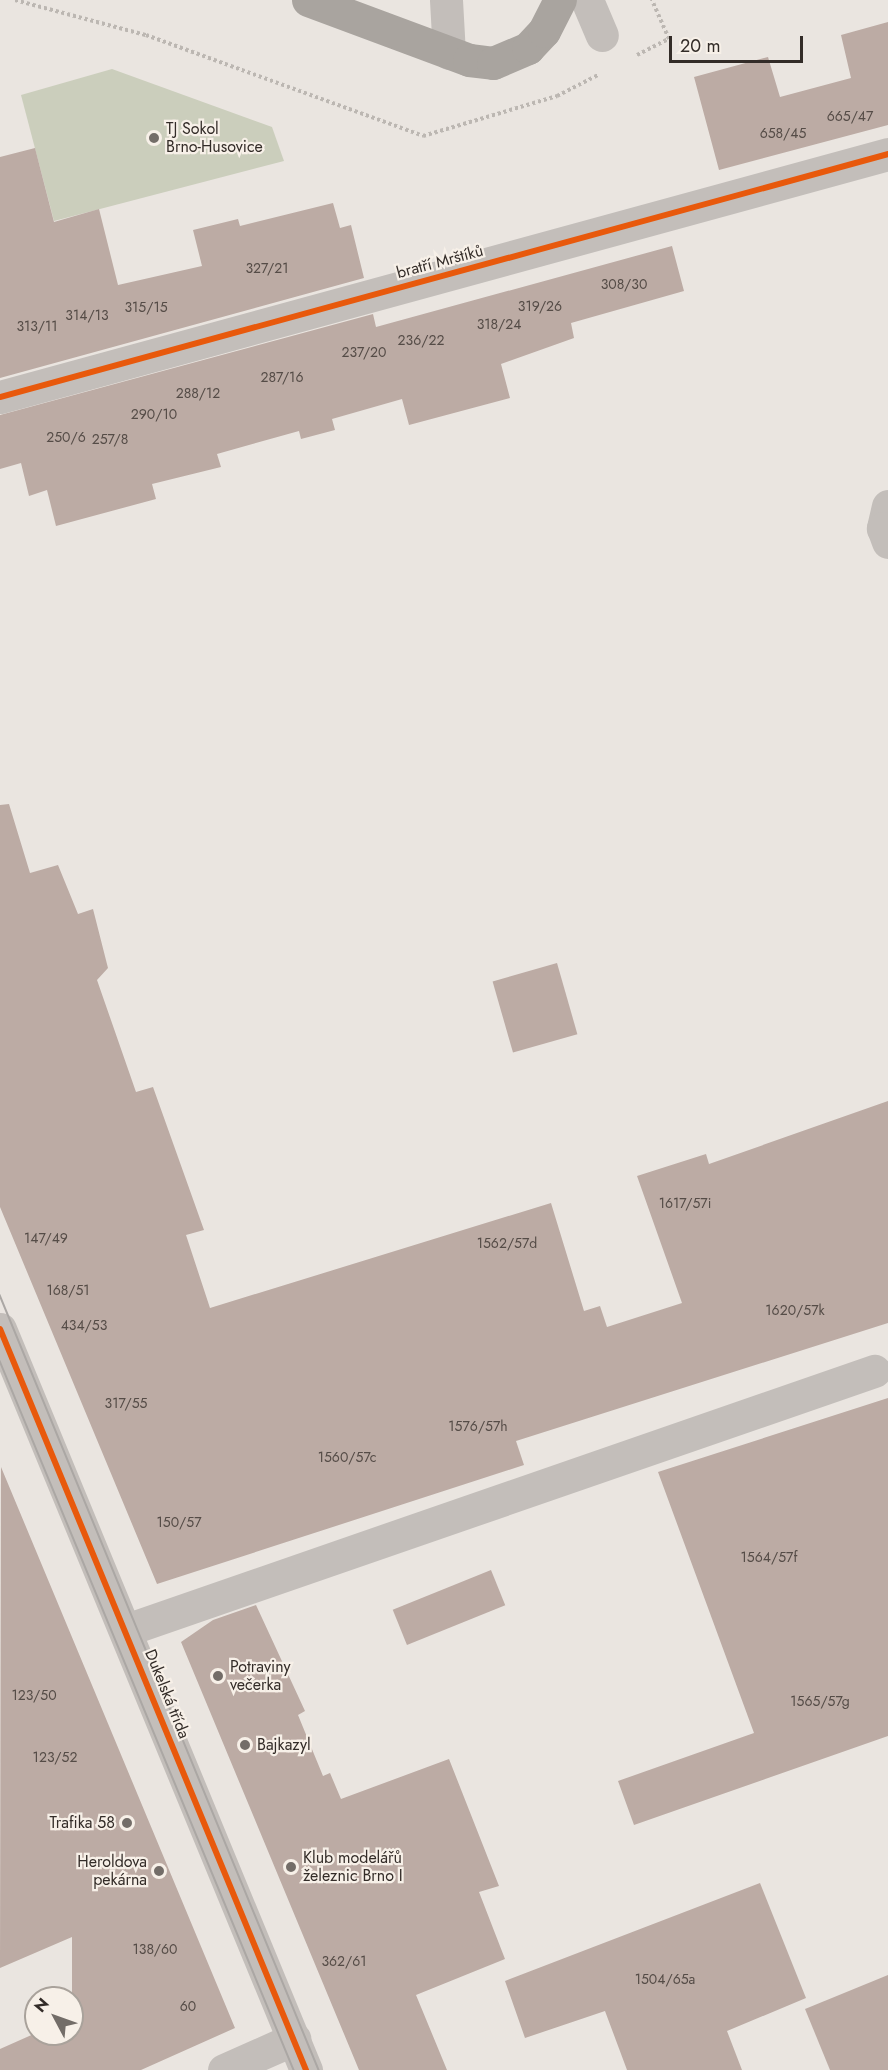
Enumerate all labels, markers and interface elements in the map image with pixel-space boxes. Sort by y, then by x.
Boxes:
scale bar [672,24,806,62]
text: 20 m [680,33,720,59]
house number: 665/47 [827,108,873,124]
place label: TJ Sokol Brno-Husovice [166,119,263,157]
house number: 658/45 [760,125,806,141]
marker: TJ Sokol Brno-Husovice [147,131,161,145]
street label: bratří Mrštíků [395,241,485,283]
house number: 327/21 [245,260,289,276]
house number: 308/30 [601,276,647,292]
house number: 319/26 [518,298,562,314]
house number: 315/15 [124,299,168,315]
house number: 314/13 [65,307,109,323]
house number: 318/24 [477,316,521,332]
house number: 313/11 [16,318,58,334]
house number: 236/22 [398,332,444,348]
house number: 237/20 [342,344,386,360]
house number: 287/16 [261,369,303,385]
house number: 288/12 [176,385,220,401]
house number: 290/10 [131,406,177,422]
house number: 250/6 [46,429,86,445]
house number: 257/8 [92,431,128,447]
house number: 1617/57i [659,1195,711,1211]
house number: 147/49 [24,1230,68,1246]
house number: 1562/57d [477,1235,537,1251]
house number: 168/51 [46,1282,90,1298]
house number: 1620/57k [765,1302,825,1318]
house number: 434/53 [61,1317,107,1333]
house number: 317/55 [105,1395,147,1411]
house number: 1576/57h [448,1418,508,1434]
house number: 1560/57c [318,1449,376,1465]
house number: 150/57 [156,1514,202,1530]
house number: 1564/57f [741,1549,797,1565]
street label: Dukelská třída [140,1647,194,1741]
place label: Potraviny večerka [230,1657,291,1695]
marker: Potraviny večerka [211,1669,225,1683]
house number: 123/50 [11,1687,57,1703]
house number: 1565/57g [790,1693,850,1709]
place label: Bajkazyl [257,1735,311,1755]
marker: Bajkazyl [238,1738,252,1752]
house number: 123/52 [33,1749,77,1765]
place label: Trafika 58 [50,1813,115,1833]
marker: Trafika 58 [120,1816,134,1830]
place label: Klub modelářů železnic Brno I [303,1848,403,1886]
place label: Heroldova pekárna [77,1852,147,1890]
marker: Klub modelářů železnic Brno I [284,1860,298,1874]
marker: Heroldova pekárna [152,1864,166,1878]
house number: 138/60 [132,1941,178,1957]
house number: 362/61 [321,1953,367,1969]
house number: 1504/65a [635,1971,695,1987]
north arrow [24,1986,84,2046]
text: N [29,1993,54,2018]
house number: 60 [180,1998,196,2014]

